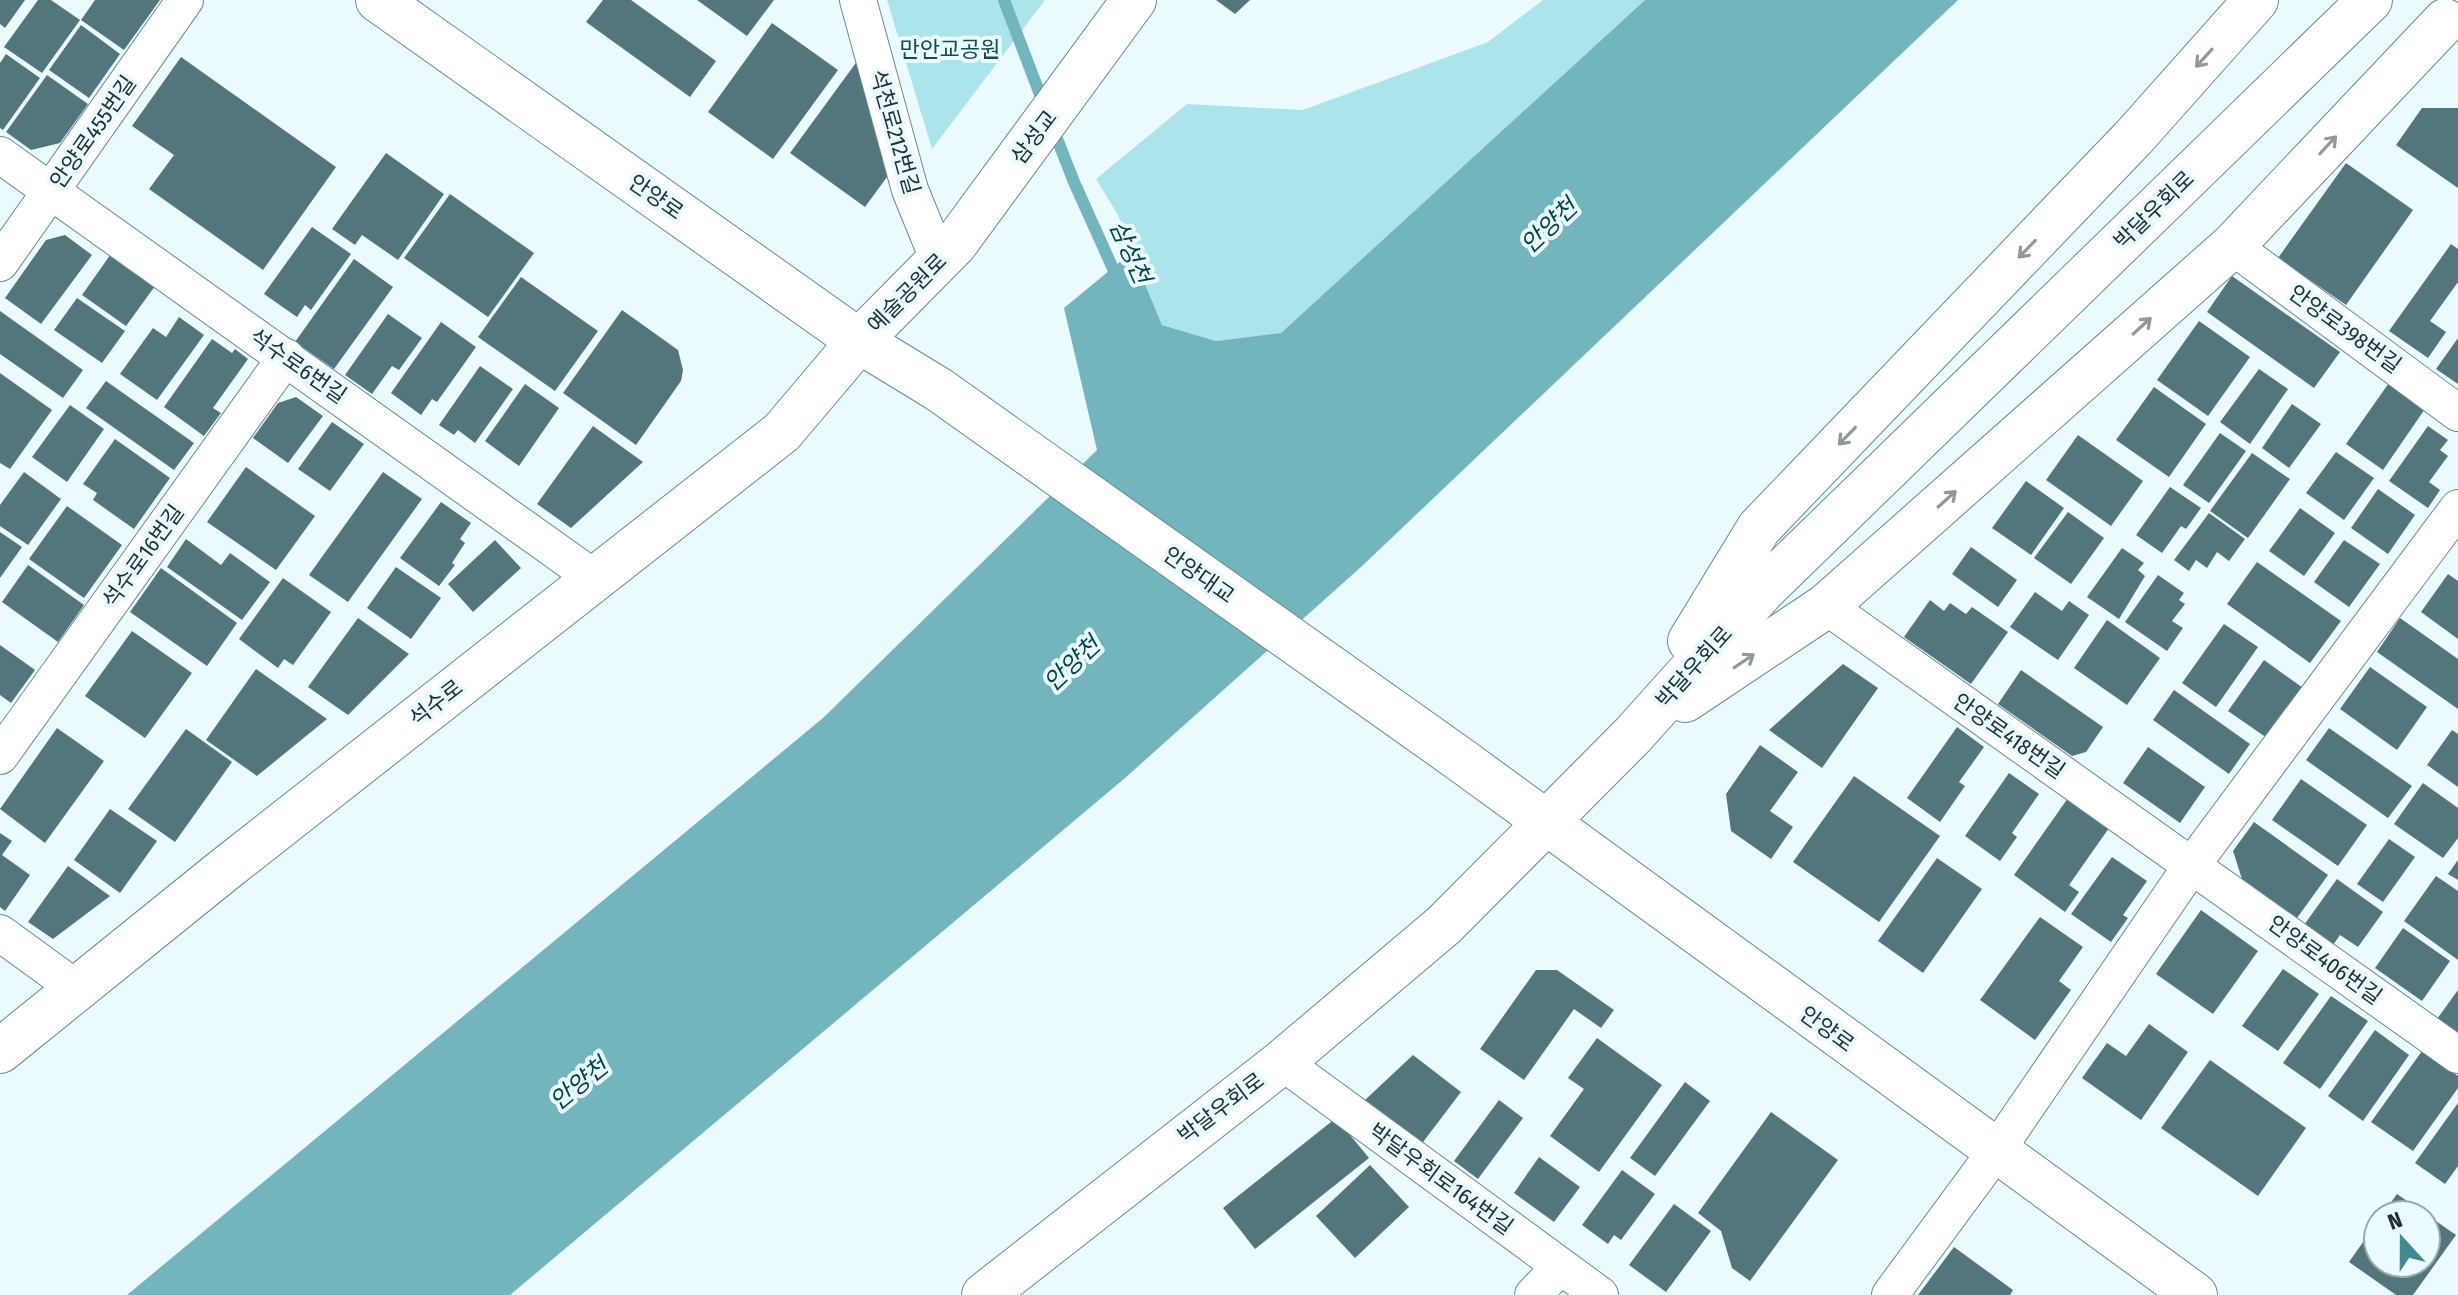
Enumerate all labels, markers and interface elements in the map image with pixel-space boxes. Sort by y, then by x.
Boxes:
park label: 만안교공원 [899,36,1001,63]
one-way arrow [2195,48,2213,68]
street label: 석천로212번길 [864,66,926,198]
street label: 안양로455번길 [44,70,142,194]
street label: 삼성교 [1005,105,1063,169]
one-way arrow [2318,135,2337,155]
street label: 박달우회로 [2108,165,2200,255]
street label: 안양로 [623,169,689,225]
water label: 안양천 [1515,191,1585,259]
water label: 삼성천 [1104,216,1157,291]
one-way arrow [2018,238,2036,258]
street label: 예술공원로 [862,248,952,338]
street label: 안양로398번길 [2283,279,2407,379]
one-way arrow [2131,318,2151,336]
street label: 석수로6번길 [244,323,352,409]
one-way arrow [1838,426,1857,446]
one-way arrow [1937,490,1957,508]
street label: 석수로16번길 [97,499,189,613]
street label: 안양대교 [1158,541,1240,609]
street label: 박달우회로 [1650,620,1738,714]
water label: 안양천 [1038,629,1108,697]
one-way arrow [1733,653,1755,669]
street label: 석수로 [404,674,468,732]
street label: 안양로418번길 [1948,688,2070,784]
street label: 안양로406번길 [2263,910,2387,1010]
street label: 안양로 [1794,1000,1860,1058]
water label: 안양천 [544,1050,616,1116]
street label: 박달우회로 [1172,1067,1270,1149]
street label: 박달우회로164번길 [1364,1118,1518,1240]
north arrow [2362,1199,2442,1279]
text: N [2384,1206,2406,1236]

